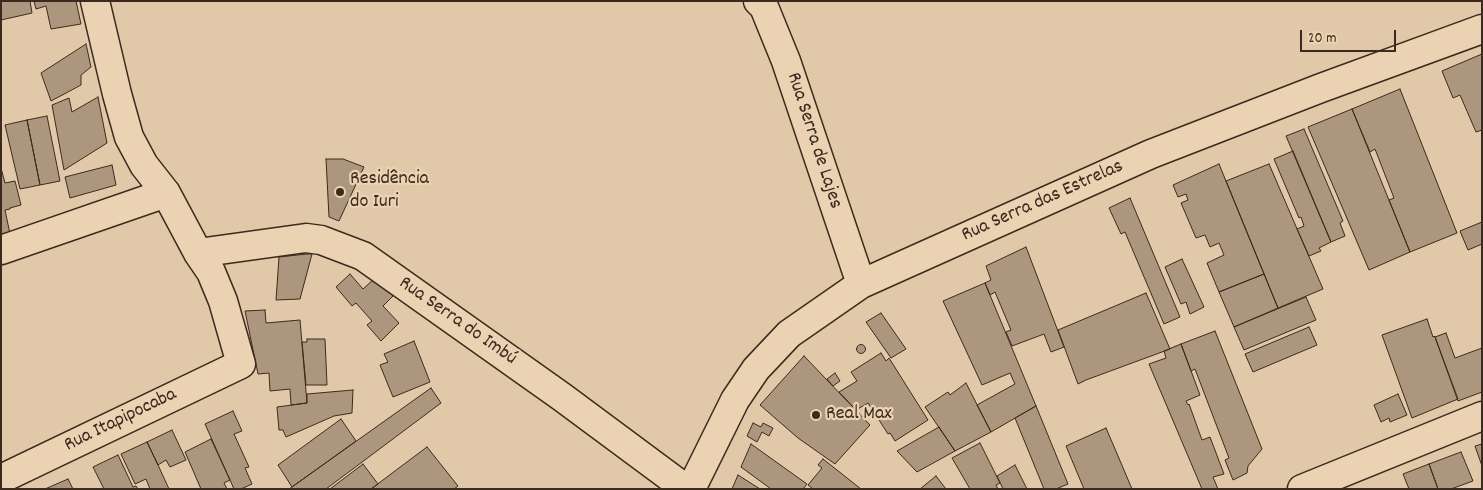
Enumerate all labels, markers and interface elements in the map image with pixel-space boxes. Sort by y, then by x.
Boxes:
scale bar [1303,20,1399,52]
text: 20 m [1308,28,1336,50]
street label: Rua Serra de Lajes [780,70,846,212]
street label: Rua Serra das Estrelas [959,156,1127,248]
place label: Residência do Iuri [350,168,429,215]
marker: Residência do Iuri [334,186,346,198]
street label: Rua Serra do Imbú [393,272,521,372]
street label: Rua Itapipocaba [61,384,181,458]
place label: Real Max [826,403,892,427]
marker: Real Max [810,409,822,421]

